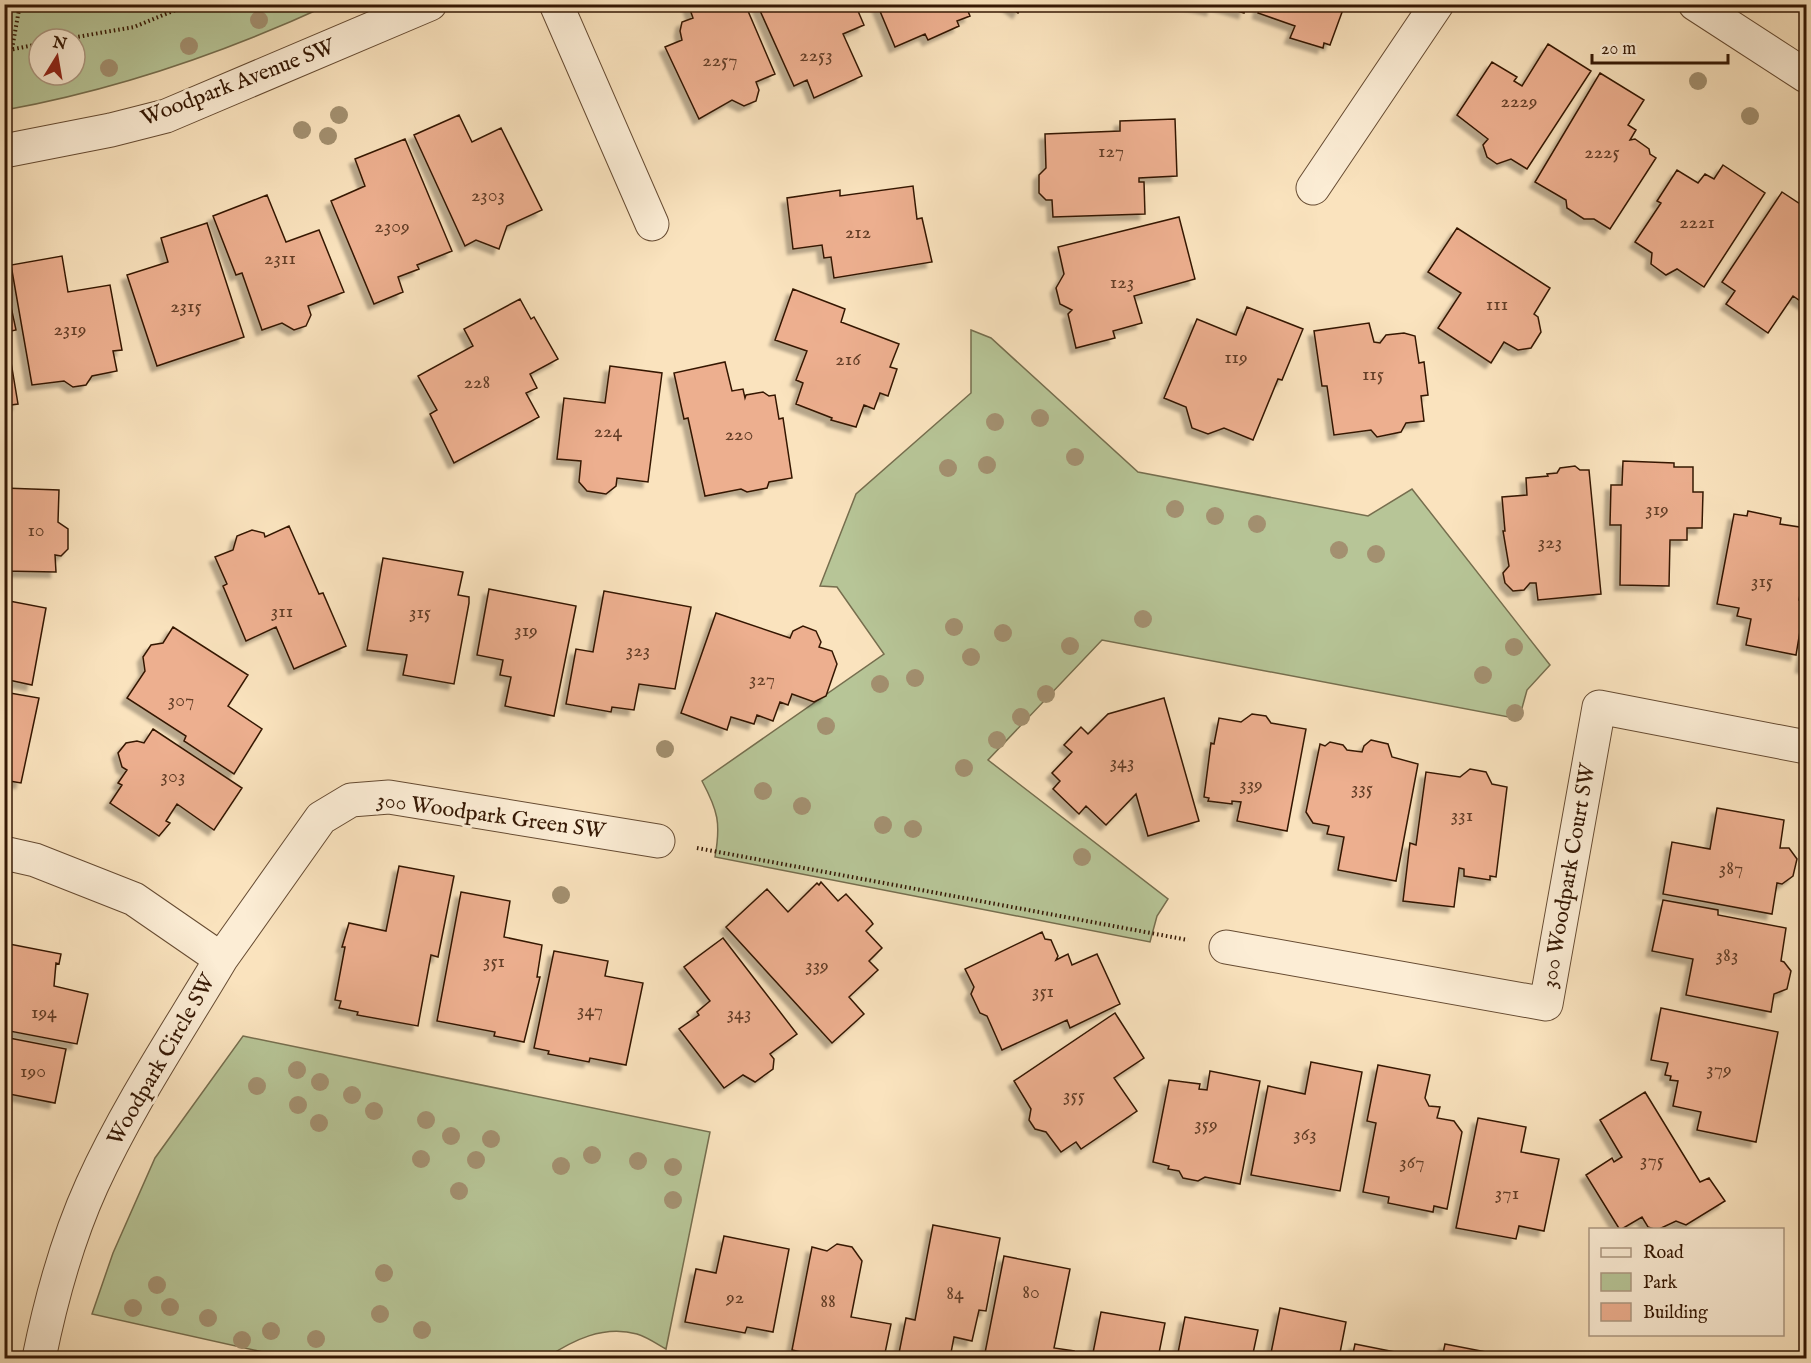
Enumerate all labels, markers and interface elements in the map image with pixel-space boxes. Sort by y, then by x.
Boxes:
north arrow [27,27,87,87]
scale bar [1592,27,1728,65]
text: N [50,33,68,55]
street label: Woodpark Avenue SW [137,33,340,133]
text: 20 m [1601,38,1636,61]
house number: 2253 [799,43,833,68]
house number: 2257 [702,48,738,73]
house number: 2229 [1501,89,1537,114]
house number: 127 [1098,139,1124,164]
house number: 2225 [1584,140,1620,165]
house number: 2303 [471,183,505,208]
house number: 2221 [1679,210,1715,235]
house number: 2309 [374,214,410,239]
house number: 212 [845,220,871,245]
house number: 2311 [264,246,296,271]
house number: 123 [1110,270,1134,295]
house number: 111 [1486,292,1508,317]
house number: 2315 [170,294,202,319]
house number: 2319 [53,317,87,342]
house number: 119 [1224,345,1248,370]
house number: 216 [835,347,861,372]
house number: 115 [1362,362,1384,387]
house number: 228 [464,370,490,395]
house number: 224 [594,419,622,444]
house number: 220 [725,422,753,447]
house number: 319 [1645,497,1669,522]
house number: 10 [27,518,45,543]
house number: 323 [1538,530,1562,555]
house number: 315 [1751,569,1773,594]
house number: 311 [271,599,293,624]
house number: 315 [409,600,431,625]
house number: 319 [514,618,538,643]
house number: 323 [626,638,650,663]
house number: 327 [749,667,775,692]
house number: 307 [168,688,194,713]
house number: 343 [1110,750,1134,775]
street label: 300 Woodpark Court SW [1535,761,1603,990]
house number: 303 [161,764,185,789]
house number: 339 [1239,772,1263,797]
house number: 335 [1351,776,1373,801]
street label: 300 Woodpark Green SW [375,786,608,846]
house number: 331 [1451,803,1473,828]
house number: 387 [1719,856,1743,881]
house number: 383 [1716,943,1738,968]
house number: 351 [483,949,505,974]
house number: 339 [805,953,829,978]
street label: Woodpark Circle SW [102,968,223,1151]
house number: 351 [1032,979,1054,1004]
house number: 347 [577,998,603,1023]
house number: 194 [31,1000,57,1025]
house number: 343 [727,1001,751,1026]
house number: 379 [1706,1057,1732,1082]
house number: 190 [20,1059,46,1084]
house number: 355 [1063,1083,1085,1108]
house number: 359 [1194,1112,1218,1137]
house number: 363 [1293,1122,1317,1147]
house number: 375 [1640,1148,1664,1173]
house number: 367 [1399,1150,1425,1175]
house number: 371 [1495,1181,1519,1206]
legend [1589,1228,1784,1336]
text: Road [1643,1242,1684,1265]
text: Park [1643,1272,1678,1295]
house number: 80 [1022,1280,1040,1305]
house number: 84 [946,1281,964,1306]
house number: 92 [725,1285,744,1310]
house number: 88 [820,1289,836,1314]
text: Building [1643,1302,1708,1325]

